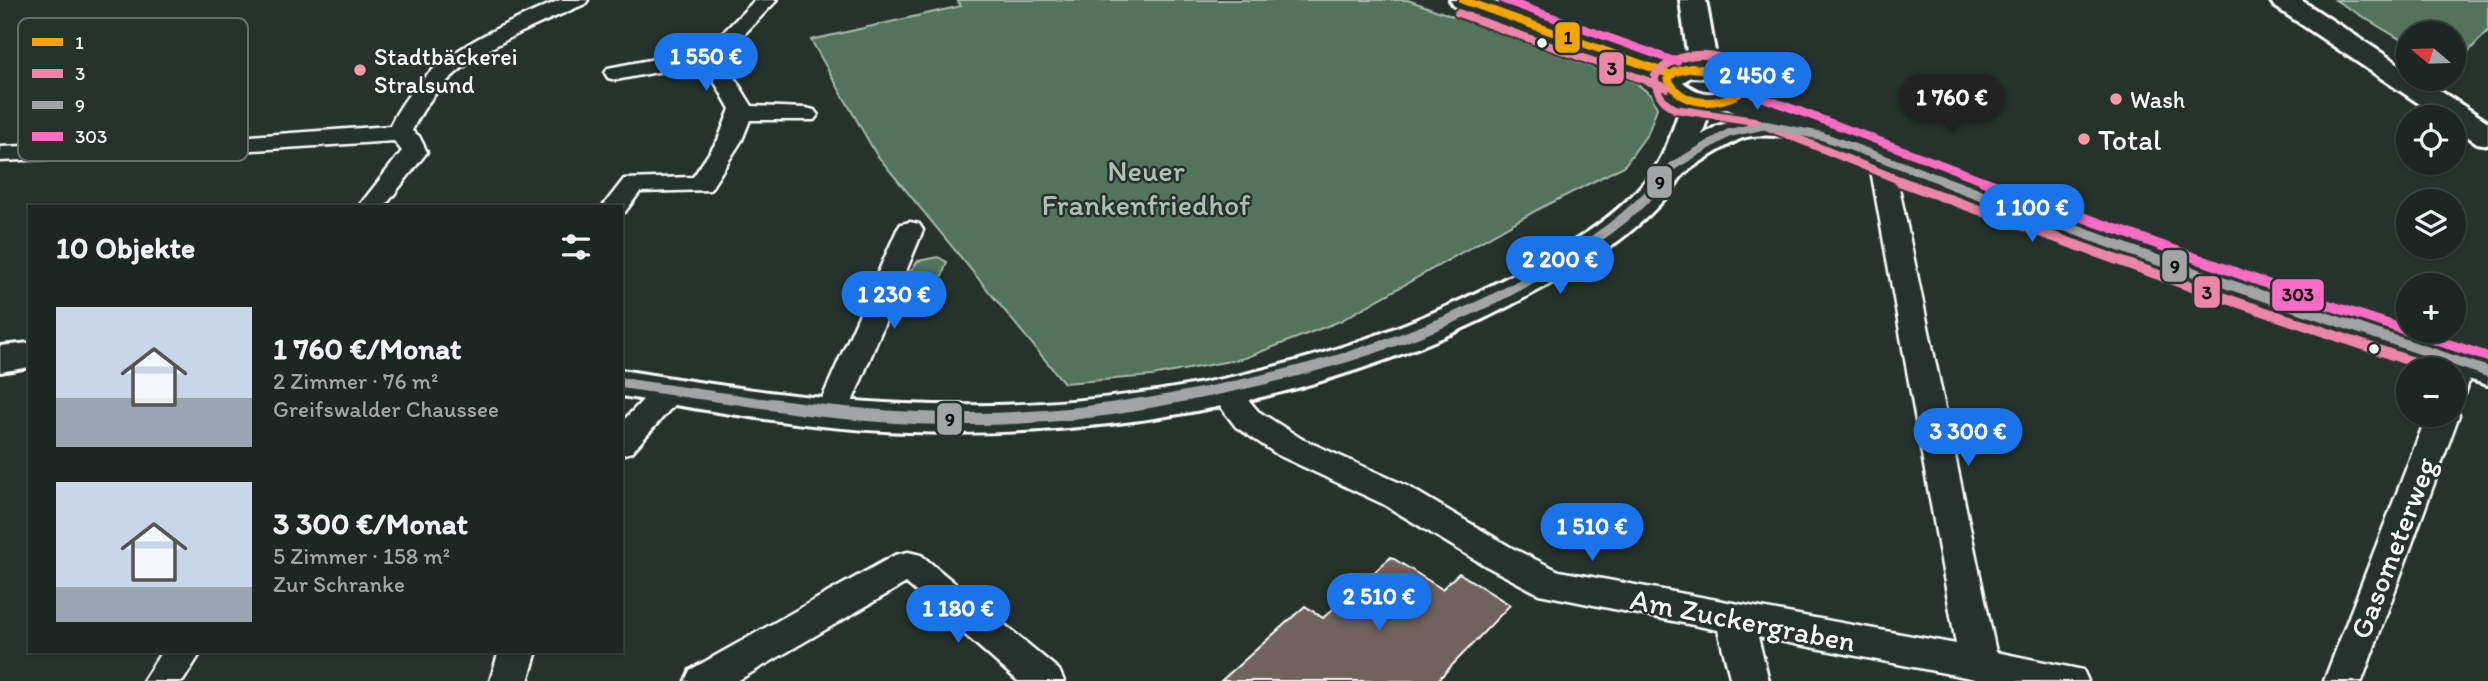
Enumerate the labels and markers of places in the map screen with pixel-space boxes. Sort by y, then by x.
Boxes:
pin: 1 550 € [641,34,771,93]
unlabelled marker [1535,36,1549,50]
place label: Stadtbäckerei Stralsund [374,42,518,99]
pin: 2 450 € [1692,52,1822,112]
marker: Stadtbäckerei Stralsund [352,62,368,78]
pin: 1 760 € [1887,74,2017,134]
place label: Wash [2130,85,2185,114]
marker: Wash [2108,91,2124,107]
place label: Total [2098,121,2162,158]
marker: Total [2076,131,2092,147]
pin: 1 100 € [1967,184,2097,244]
pin: 2 200 € [1495,236,1625,296]
pin: 1 230 € [829,272,959,331]
unlabelled marker [2367,342,2381,356]
pin: 3 300 € [1903,408,2033,468]
pin: 1 510 € [1527,504,1657,563]
pin: 2 510 € [1314,574,1444,633]
pin: 1 180 € [893,586,1023,645]

